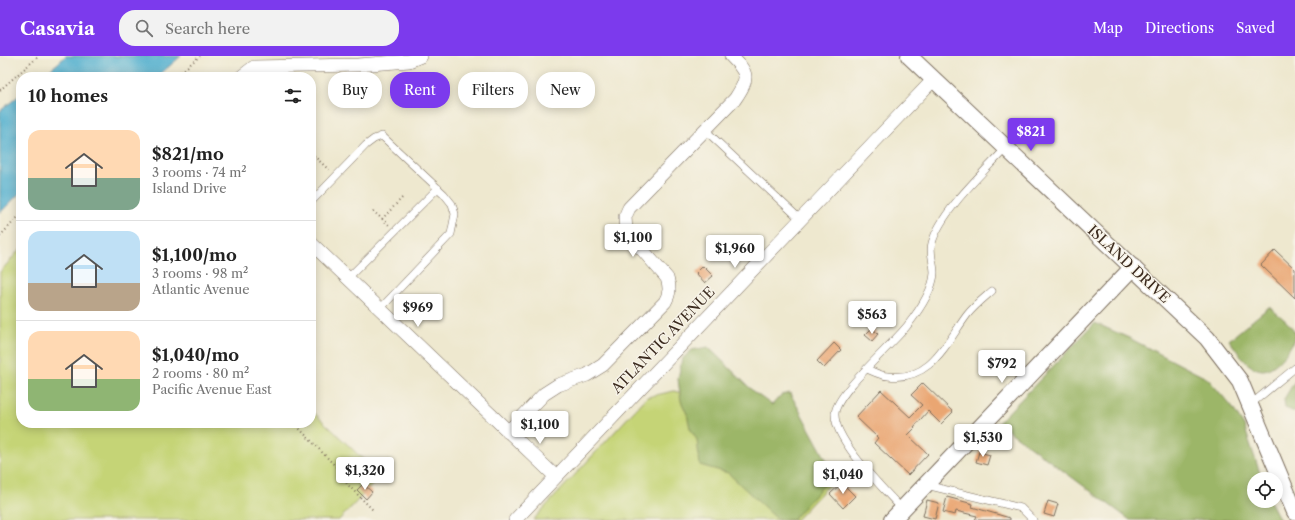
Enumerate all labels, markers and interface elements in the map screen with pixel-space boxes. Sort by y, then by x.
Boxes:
search box [119,10,399,46]
text: Casavia [20,17,95,40]
icon: search [133,17,155,39]
text: Search here [165,19,250,38]
text: Map [1093,19,1123,37]
text: Directions [1145,19,1214,37]
text: Saved [1236,19,1275,37]
chip: Buy [328,72,382,108]
chip: Rent [390,72,450,108]
chip: Filters [458,72,528,108]
chip: New [536,72,595,108]
icon: filters [282,85,304,107]
text: 10 homes [28,86,108,106]
pin: $821 [1007,118,1055,152]
text: $821 [1017,123,1045,139]
text: $821/mo [152,144,224,164]
icon: home [60,146,108,194]
text: 3 rooms · 74 m² [152,164,247,180]
text: Island Drive [152,180,227,196]
street label: ISLAND DRIVE [1084,221,1174,307]
pin: $1,100 [600,224,666,258]
text: $1,100 [614,229,652,245]
pin: $1,960 [702,235,768,269]
text: $1,960 [715,240,755,256]
text: $1,100/mo [152,245,237,265]
icon: home [60,247,108,295]
text: 3 rooms · 98 m² [152,265,248,281]
text: Atlantic Avenue [152,281,249,297]
street label: ATLANTIC AVENUE [607,283,719,398]
pin: $969 [394,294,442,328]
text: $969 [403,299,433,315]
pin: $563 [848,301,896,335]
text: $563 [857,306,887,322]
text: $1,040/mo [152,345,239,365]
icon: home [60,347,108,395]
pin: $792 [978,350,1026,384]
text: $792 [987,355,1017,371]
text: 2 rooms · 80 m² [152,365,249,381]
text: Pacific Avenue East [152,381,272,397]
pin: $1,100 [507,411,573,445]
text: $1,100 [521,416,559,432]
pin: $1,530 [950,424,1016,458]
text: $1,530 [963,429,1003,445]
pin: $1,320 [332,457,398,491]
pin: $1,040 [810,461,876,495]
text: $1,320 [345,462,385,478]
text: $1,040 [823,466,863,482]
map controls [1247,472,1283,508]
button: locate [1247,472,1283,508]

